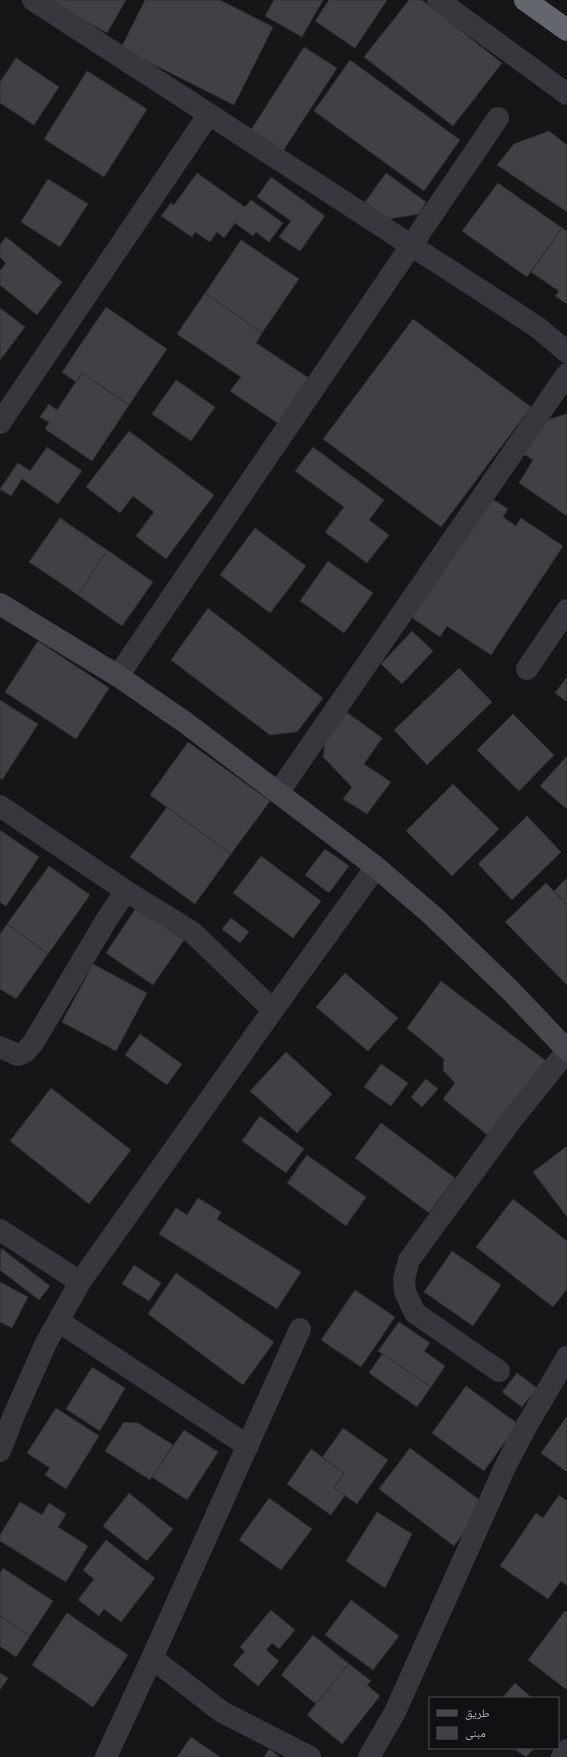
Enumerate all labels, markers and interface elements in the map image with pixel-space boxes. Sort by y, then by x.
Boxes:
legend [429,1697,559,1749]
text: طريق [465,1705,490,1720]
text: مبنى [465,1725,486,1740]

